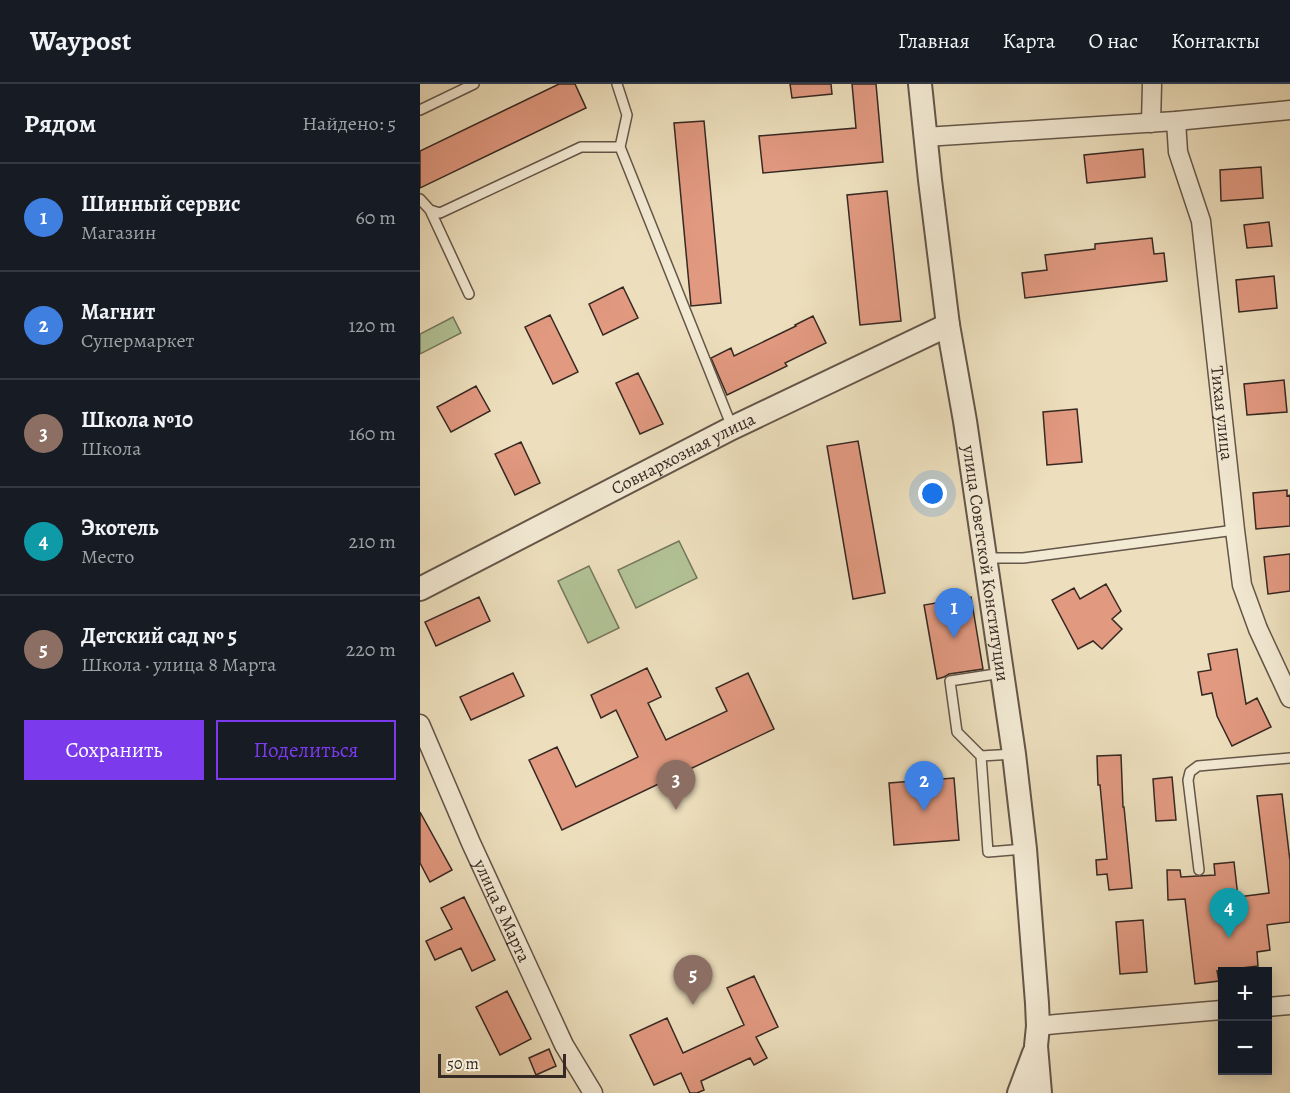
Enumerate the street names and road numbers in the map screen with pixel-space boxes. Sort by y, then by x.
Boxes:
street label: Тихая улица [1205,365,1239,462]
street label: Совнархозная улица [607,406,760,500]
street label: улица Советской Конституции [957,443,1015,683]
street label: улица 8 Марта [468,854,537,967]

